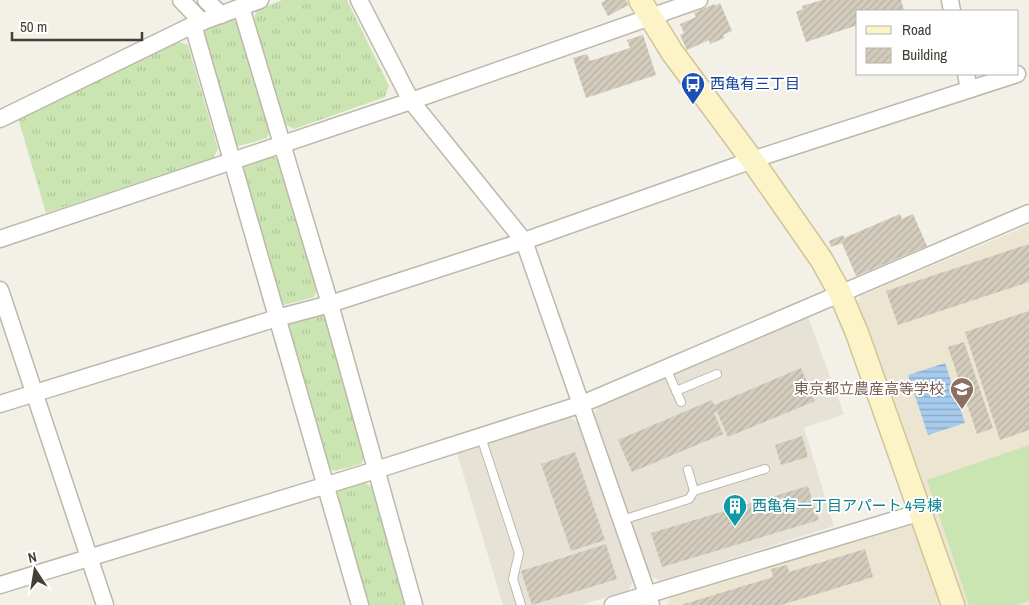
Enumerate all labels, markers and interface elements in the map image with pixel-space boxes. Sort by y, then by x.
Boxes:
scale bar [12,10,142,42]
legend [856,10,1019,75]
text: 50 m [20,16,47,37]
text: Road [902,19,931,40]
text: Building [902,44,947,65]
bus stop icon: 西亀有三丁目 [680,71,706,105]
place label: 西亀有三丁目 [710,73,800,94]
school or university icon: 東京都立農産高等学校 [949,376,975,410]
place label: 東京都立農産高等学校 [794,378,944,399]
building icon: 西亀有一丁目アパート 4号棟 [722,493,748,527]
place label: 西亀有一丁目アパート 4号棟 [752,495,942,516]
north arrow [10,545,60,595]
text: N [26,548,38,567]

